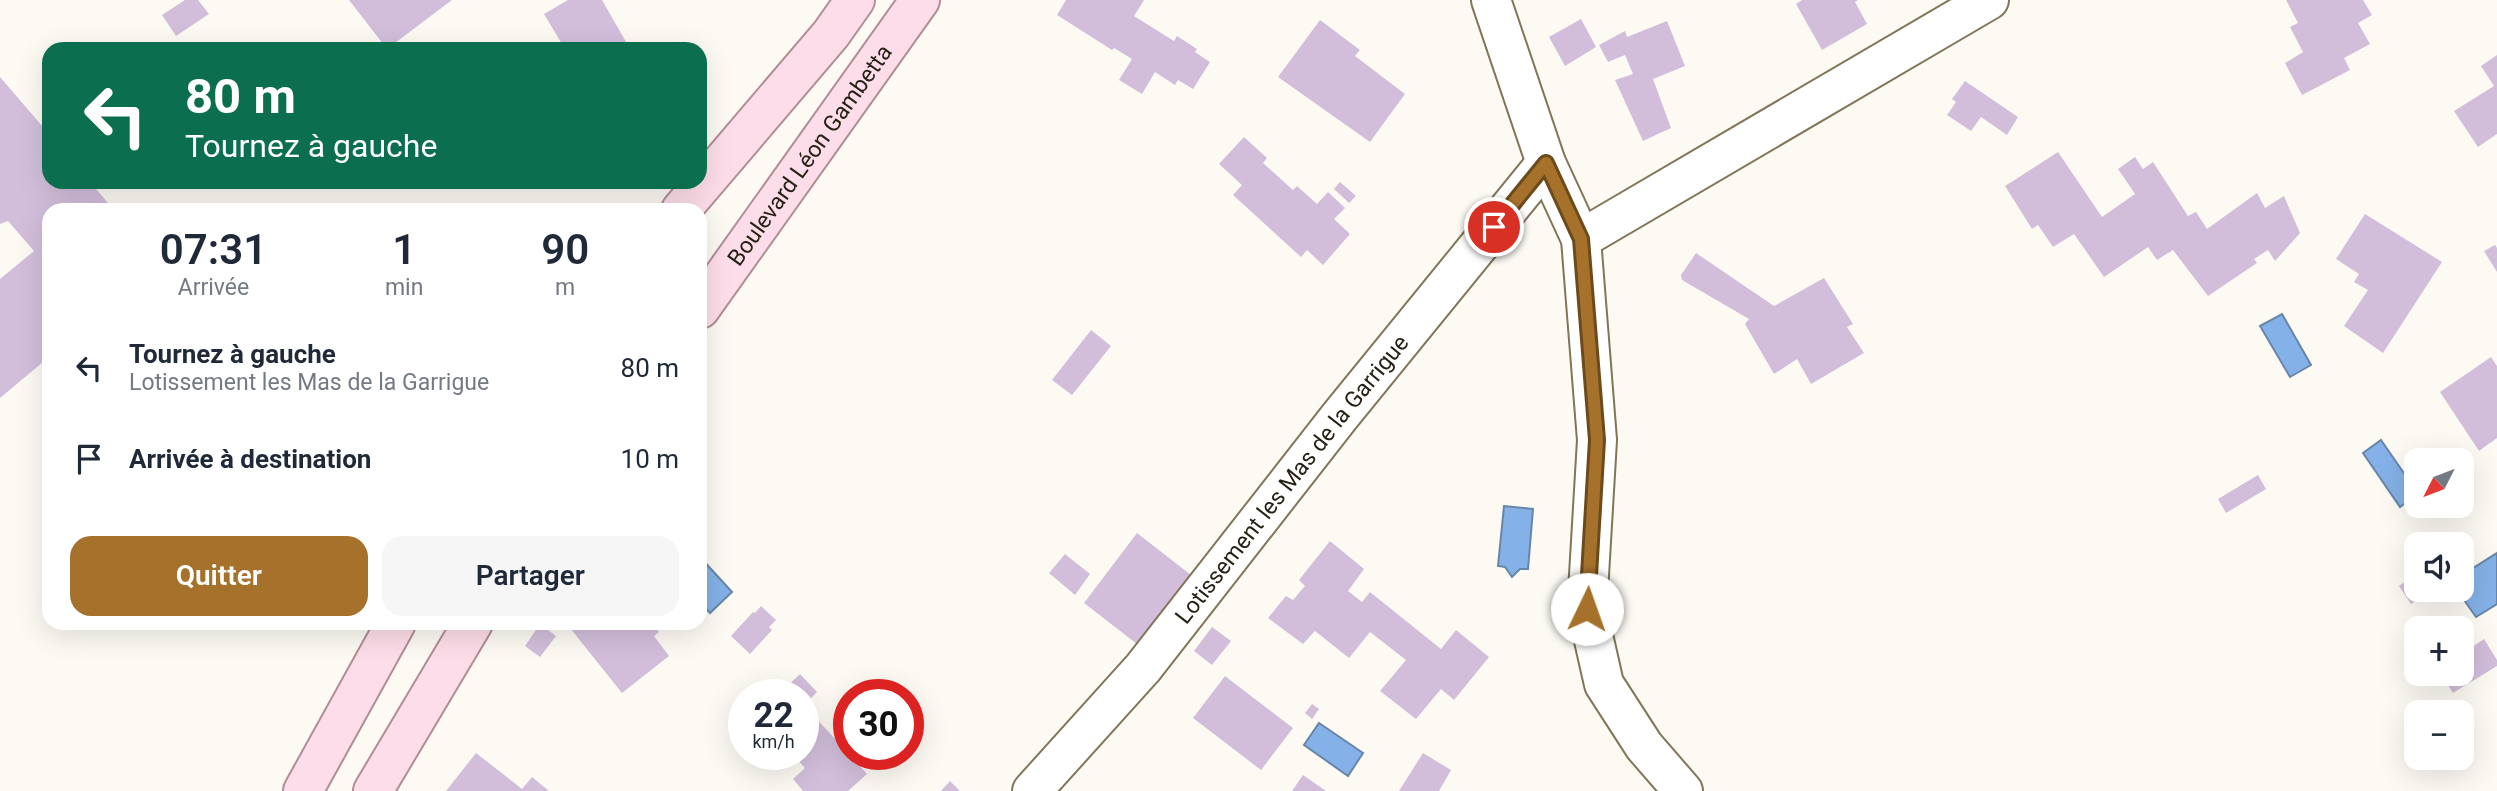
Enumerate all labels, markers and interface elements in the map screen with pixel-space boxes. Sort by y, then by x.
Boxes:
street label: Boulevard Léon Gambetta [722,40,898,271]
text: 80 m [185,68,296,125]
icon: left [70,70,161,161]
text: Tournez à gauche [185,127,437,165]
pin [1464,197,1524,257]
icon: arrive [1475,208,1513,246]
text: 07:31 [160,225,267,274]
text: 1 [392,225,416,274]
text: 90 [541,225,589,274]
text: Arrivée [178,274,249,301]
text: min [385,274,423,301]
text: m [555,274,575,301]
street label: Lotissement les Mas de la Garrigue [1170,330,1414,629]
text: Tournez à gauche [129,339,336,369]
icon: left [70,349,108,387]
text: 80 m [621,353,679,383]
text: Lotissement les Mas de la Garrigue [129,369,489,396]
icon: arrive [70,440,108,478]
text: Arrivée à destination [129,444,371,474]
text: 10 m [621,444,679,474]
north arrow [2404,448,2474,518]
map controls [2404,448,2474,770]
button: sound [2404,532,2474,602]
button: Quitter [70,536,368,616]
button: Partager [382,536,679,616]
position arrow [1550,572,1624,646]
button: + [2404,616,2474,686]
speed limit sign: 30 [833,679,924,770]
text: 22 [753,695,794,736]
button: − [2404,700,2474,770]
text: km/h [752,731,795,752]

